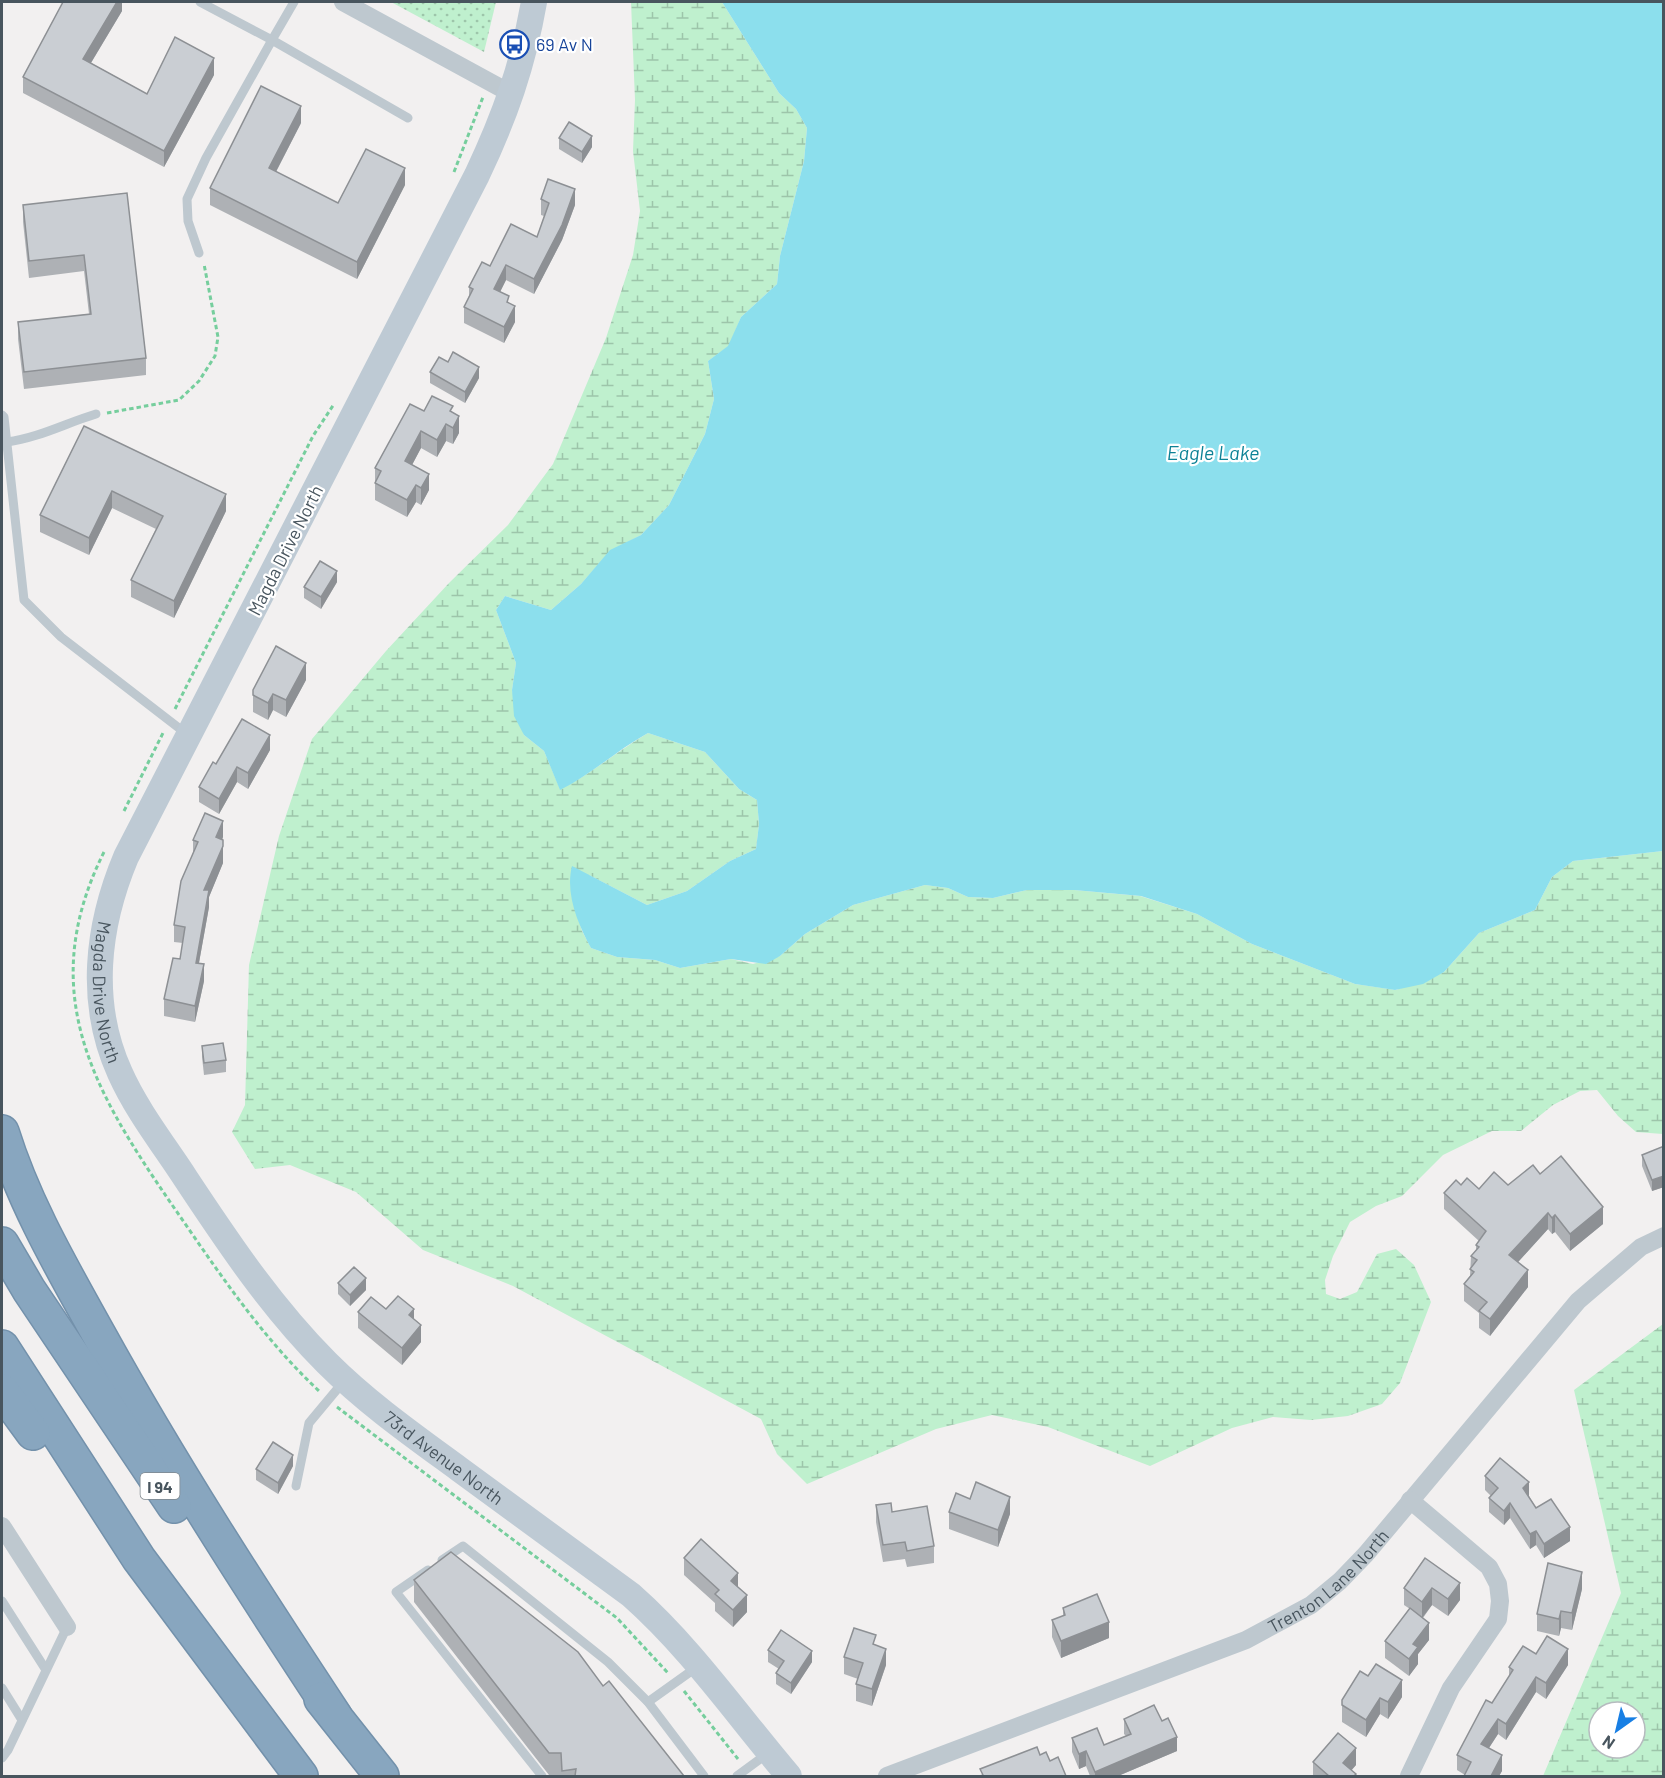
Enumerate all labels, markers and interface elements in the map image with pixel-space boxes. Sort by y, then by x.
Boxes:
bus stop icon: 69 Av N [499,28,531,60]
place label: 69 Av N [536,33,593,55]
water label: Eagle Lake [1167,440,1259,464]
street label: Magda Drive North [243,481,327,619]
street label: Magda Drive North [89,919,126,1066]
street label: 73rd Avenue North [379,1406,508,1509]
road number: I 94 [140,1473,180,1499]
street label: Trenton Lane North [1264,1525,1393,1637]
north arrow [1587,1700,1647,1760]
text: N [1599,1732,1618,1754]

